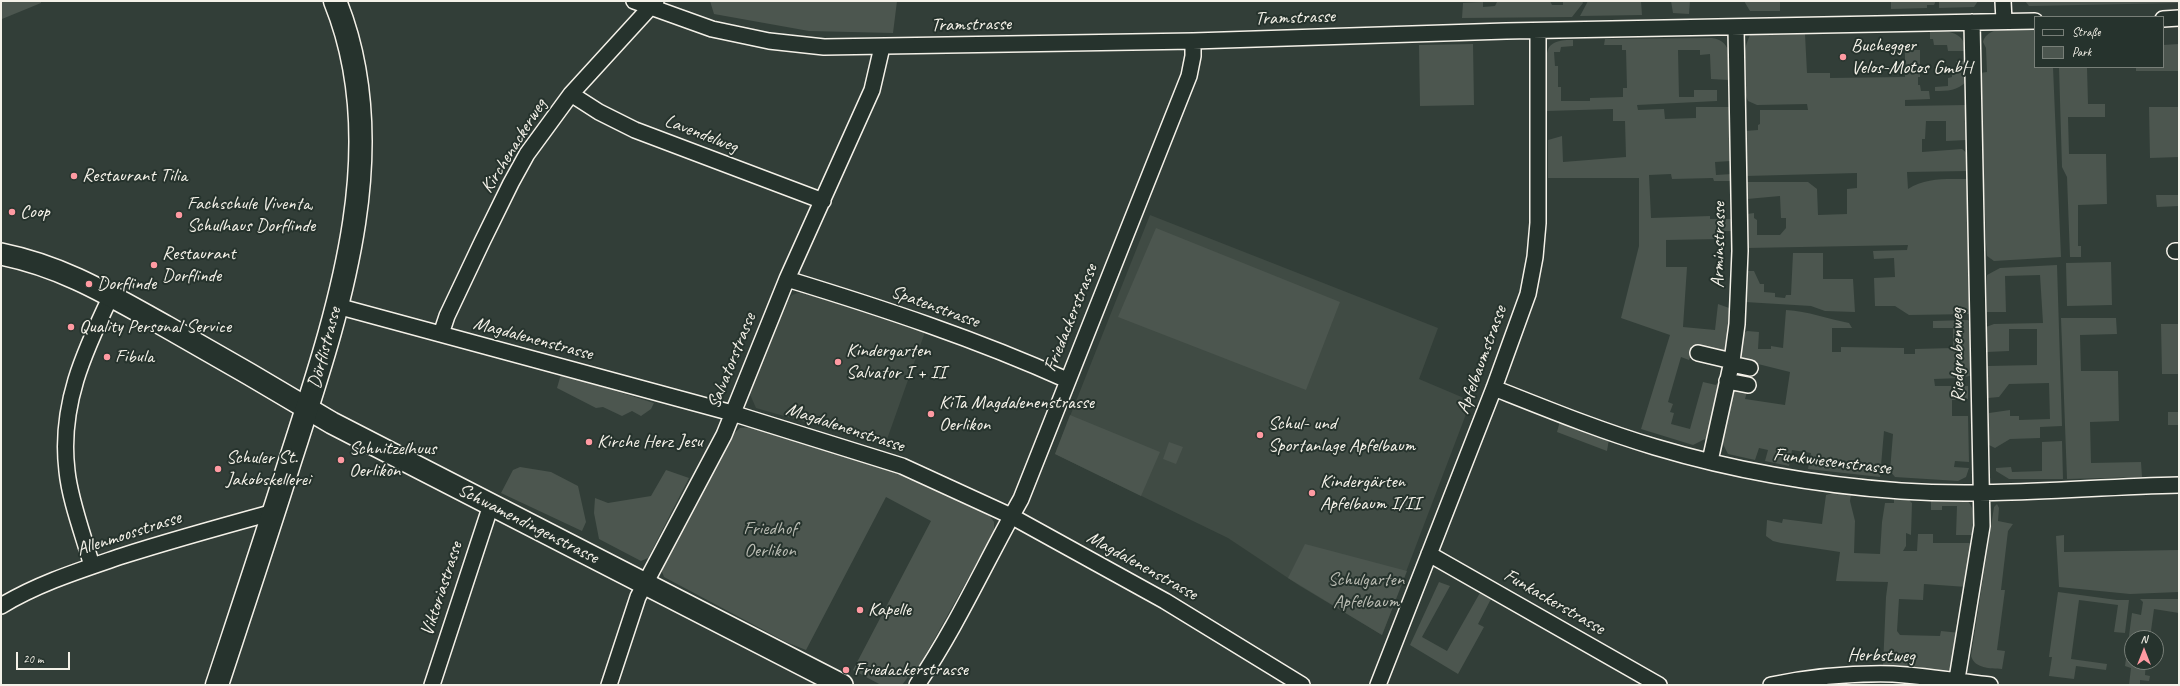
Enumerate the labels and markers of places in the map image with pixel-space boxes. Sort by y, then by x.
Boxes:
place label: Buchegger Velos-Motos GmbH [1851,35,1972,79]
marker: Buchegger Velos-Motos GmbH [1838,52,1848,62]
place label: Restaurant Tilia [82,165,187,187]
marker: Restaurant Tilia [69,171,79,181]
place label: Fachschule Viventa, Schulhaus Dorflinde [187,193,315,237]
place label: Coop [20,201,50,223]
marker: Coop [7,207,17,217]
marker: Fachschule Viventa, Schulhaus Dorflinde [174,210,184,220]
place label: Restaurant Dorflinde [162,243,236,287]
marker: Restaurant Dorflinde [149,260,159,270]
place label: Dorflinde [97,273,156,295]
marker: Dorflinde [84,279,94,289]
place label: Quality Personal Service [79,316,231,338]
marker: Quality Personal Service [66,322,76,332]
place label: Kindergarten Salvator I + II [846,340,946,384]
place label: Fibula [115,346,154,368]
marker: Fibula [102,352,112,362]
marker: Kindergarten Salvator I + II [833,357,843,367]
place label: KiTa Magdalenenstrasse Oerlikon [939,392,1094,436]
marker: KiTa Magdalenenstrasse Oerlikon [926,409,936,419]
place label: Schul- und Sportanlage Apfelbaum [1268,413,1415,457]
marker: Schul- und Sportanlage Apfelbaum [1255,430,1265,440]
place label: Kirche Herz Jesu [597,431,703,453]
marker: Kirche Herz Jesu [584,437,594,447]
place label: Schnitzelhuus Oerlikon [349,438,436,482]
place label: Schuler St. Jakobskellerei [226,447,311,491]
marker: Schnitzelhuus Oerlikon [336,455,346,465]
marker: Schuler St. Jakobskellerei [213,464,223,474]
place label: Kindergärten Apfelbaum I/II [1320,471,1420,515]
marker: Kindergärten Apfelbaum I/II [1307,488,1317,498]
place label: Kapelle [868,599,911,621]
marker: Kapelle [855,605,865,615]
place label: Friedackerstrasse [854,659,968,681]
marker: Friedackerstrasse [841,665,851,675]

